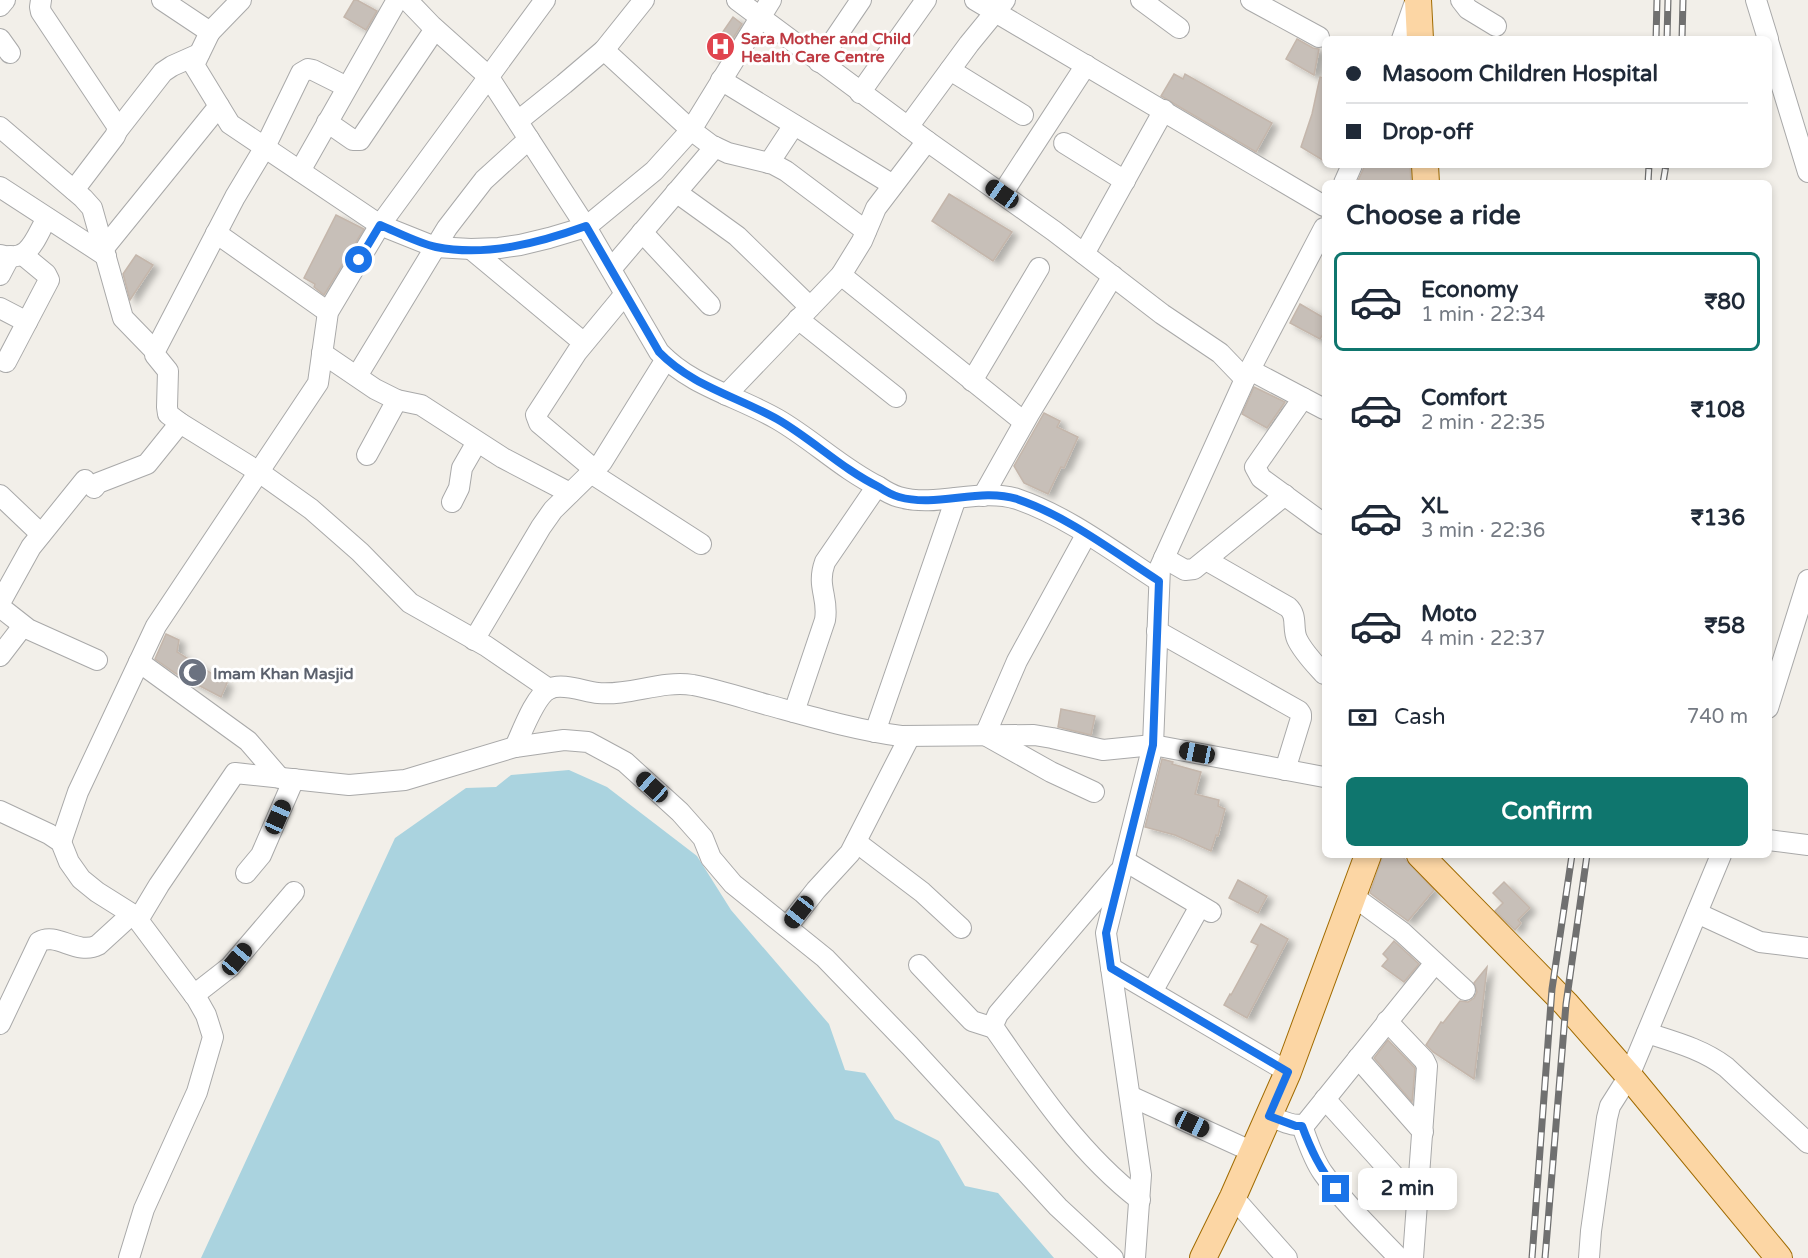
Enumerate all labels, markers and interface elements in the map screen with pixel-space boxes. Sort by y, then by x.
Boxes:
place label: Sara Mother and Child Health Care Centre [741,29,911,67]
hospital icon: Sara Mother and Child Health Care Centre [704,31,736,63]
text: Masoom Children Hospital [1382,61,1658,87]
text: Drop-off [1382,119,1473,145]
car [982,176,1022,212]
text: Choose a ride [1346,199,1521,232]
route start [345,246,372,273]
icon: car [1349,275,1403,329]
text: Economy [1421,277,1518,303]
text: ₹80 [1704,289,1745,315]
text: 1 min · 22:34 [1421,303,1545,327]
icon: car [1349,383,1403,437]
text: Comfort [1421,385,1507,411]
text: ₹108 [1691,397,1745,423]
text: 2 min · 22:35 [1421,411,1545,435]
icon: car [1349,491,1403,545]
text: XL [1421,493,1448,519]
text: ₹136 [1691,505,1745,531]
text: 3 min · 22:36 [1421,519,1545,543]
icon: car [1349,599,1403,653]
text: Moto [1421,601,1477,627]
text: ₹58 [1704,613,1745,639]
text: 4 min · 22:37 [1421,627,1545,651]
mosque icon: Imam Khan Masjid [176,657,208,689]
place label: Imam Khan Masjid [213,664,354,684]
icon: cash [1346,701,1379,734]
text: Cash [1394,704,1446,730]
text: 740 m [1687,705,1748,729]
car [1178,741,1216,765]
car [633,768,671,806]
button: Confirm [1346,777,1748,846]
car [262,797,294,837]
car [781,892,817,932]
car [219,939,255,979]
car [1172,1108,1212,1140]
callout: 2 min [1357,1168,1456,1210]
route end [1322,1175,1349,1202]
text: 2 min [1381,1177,1434,1201]

